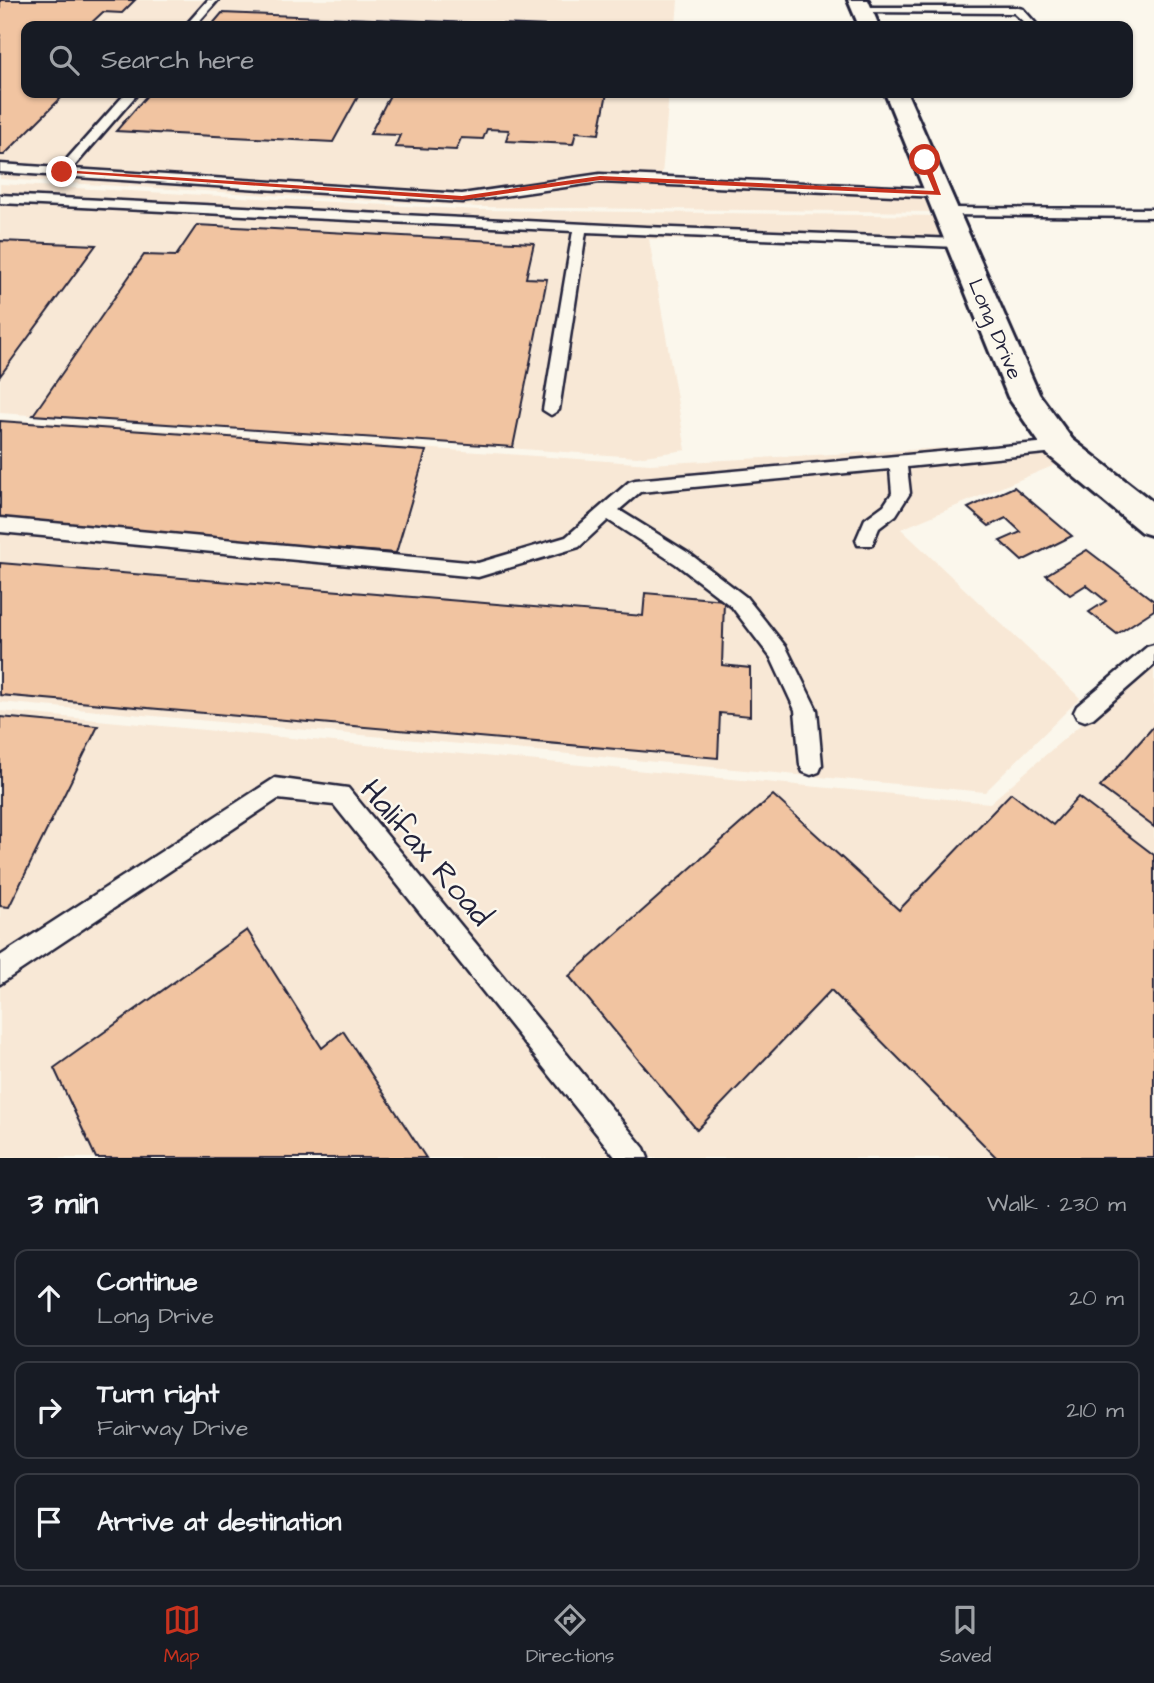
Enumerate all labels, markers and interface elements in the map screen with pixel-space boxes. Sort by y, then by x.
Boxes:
search box [21,21,1133,98]
icon: search [45,41,83,79]
text: Search here [101,42,254,78]
route start [909,144,940,175]
route end [46,156,77,187]
street label: Long Drive [959,274,1029,385]
street label: Halifax Road [349,769,503,937]
text: 3 min [28,1183,98,1225]
text: Walk · 230 m [987,1188,1126,1220]
text: Continue [97,1264,198,1300]
icon: ahead [30,1279,68,1317]
text: 20 m [1069,1282,1124,1314]
text: Long Drive [97,1300,214,1332]
text: Turn right [97,1376,219,1412]
icon: right [30,1391,68,1429]
text: 210 m [1066,1394,1124,1426]
text: Fairway Drive [97,1412,248,1444]
icon: arrive [30,1503,68,1541]
text: Arrive at destination [97,1504,342,1540]
tab: Map [163,1601,201,1670]
tab: Directions [526,1601,614,1670]
tab: Saved [940,1601,991,1670]

